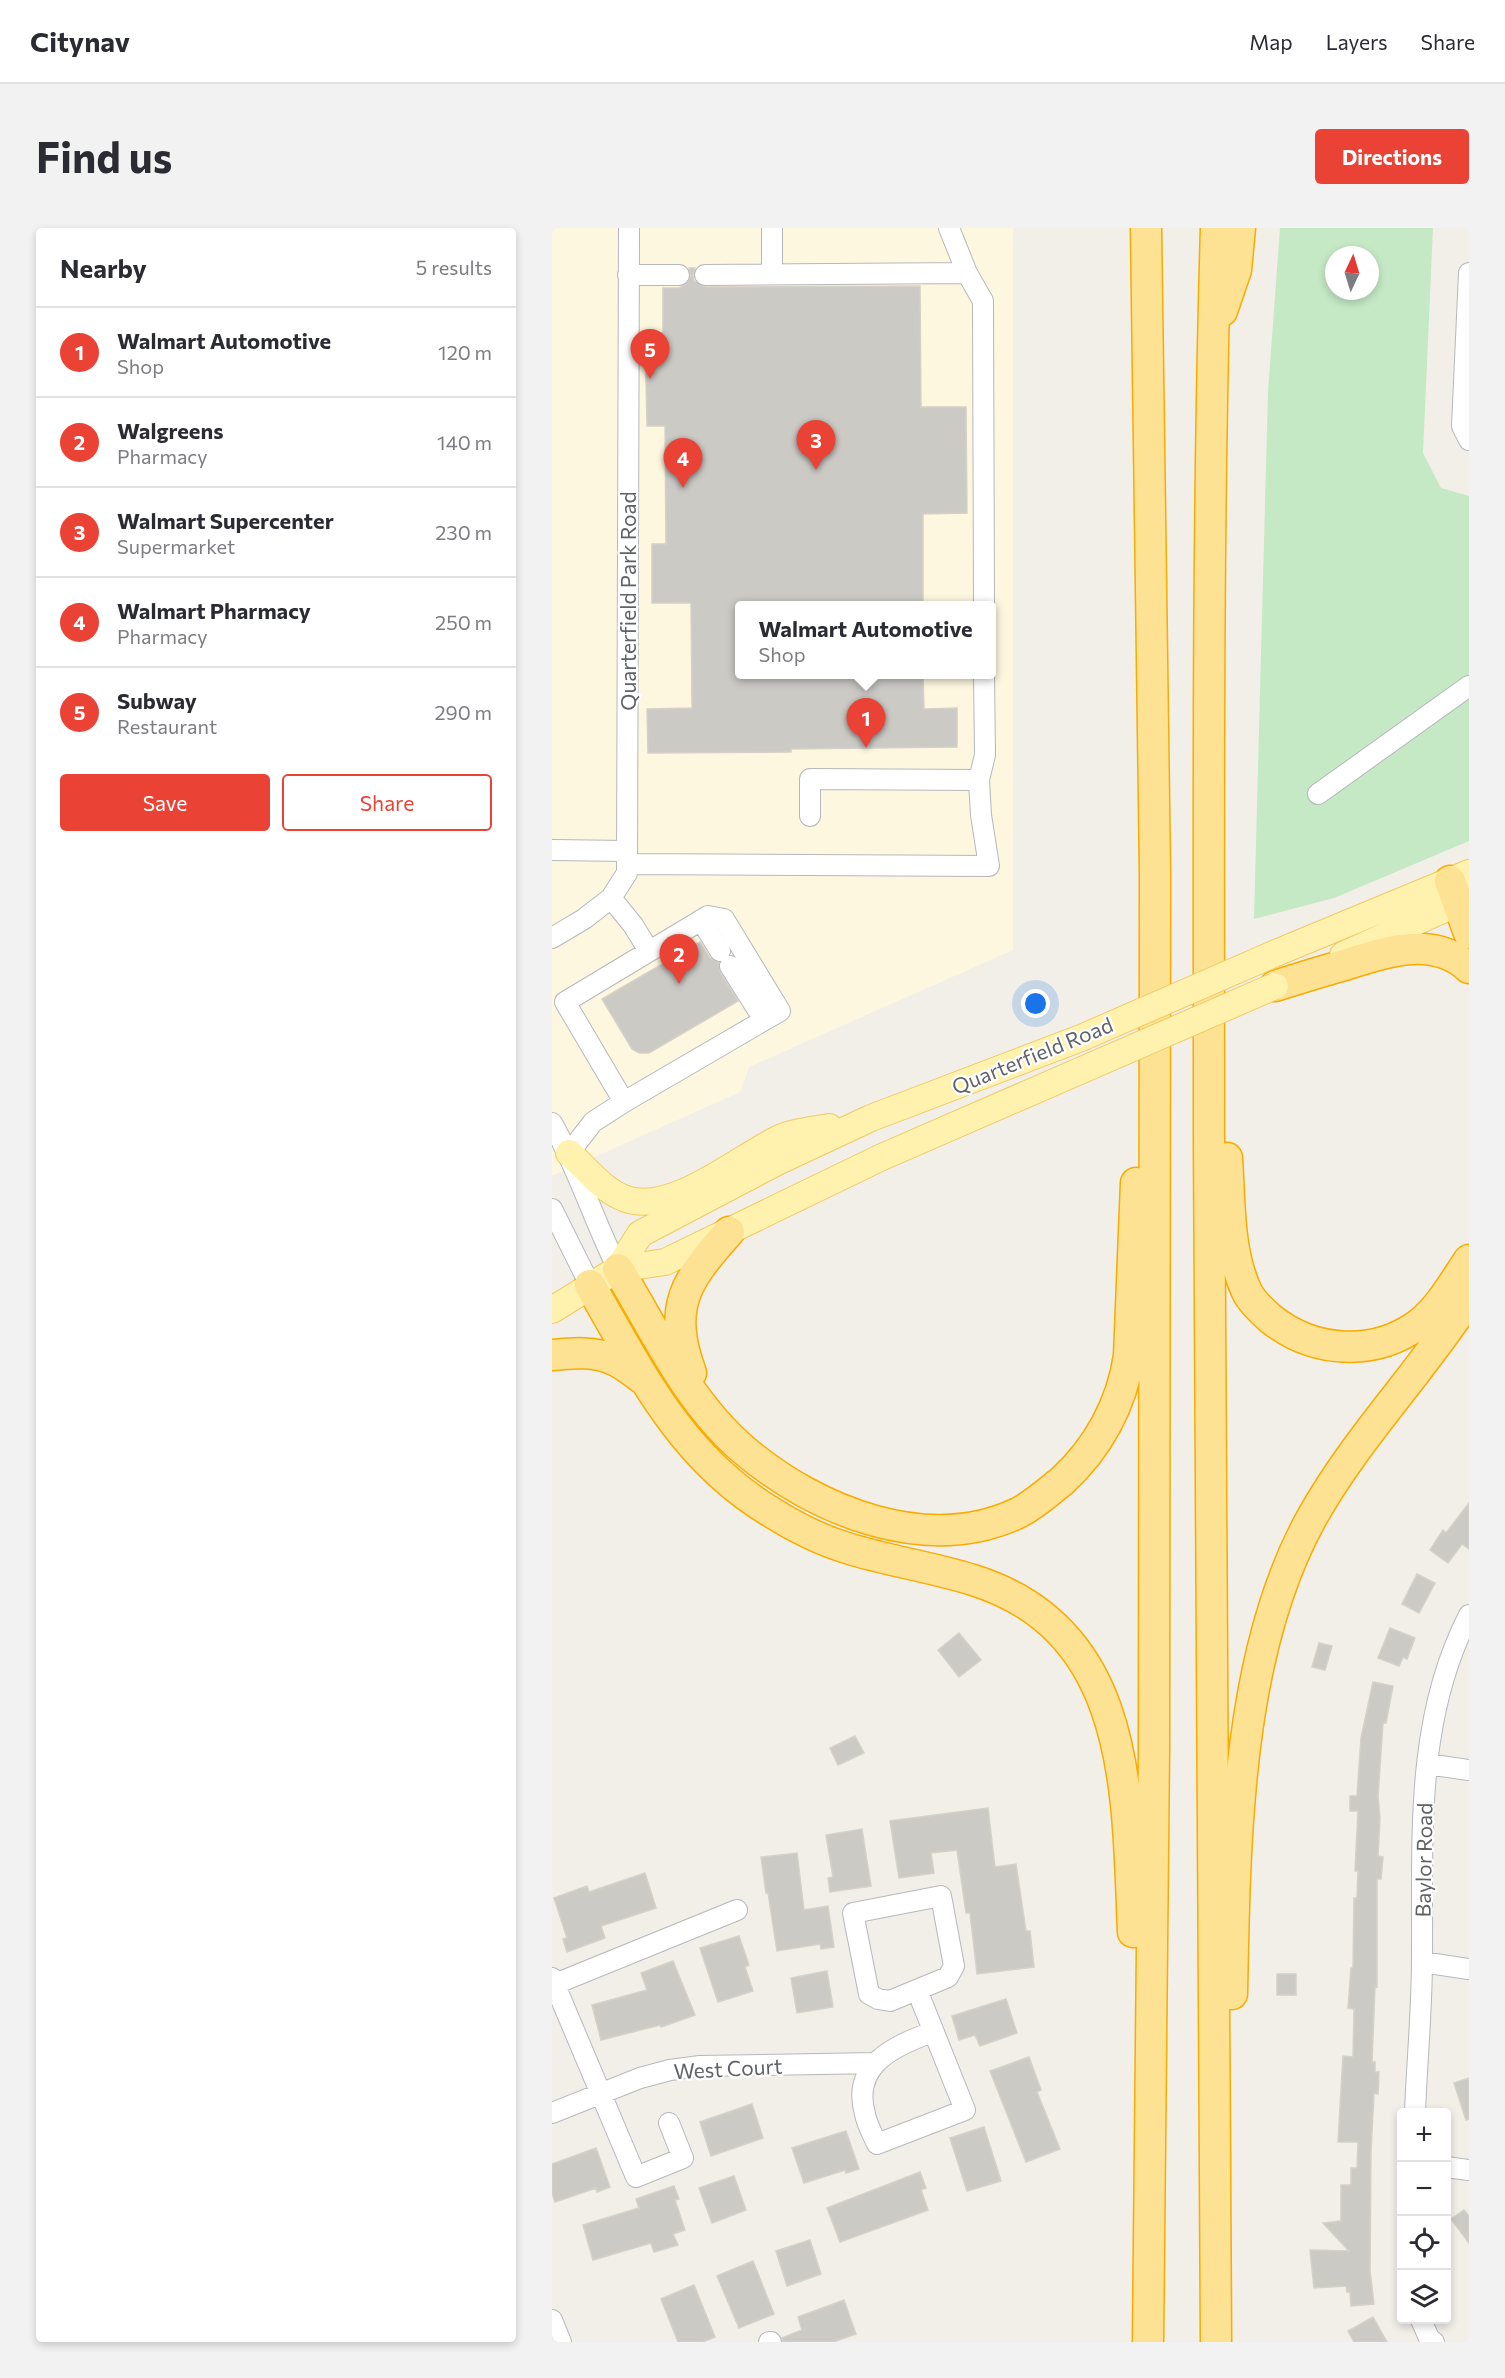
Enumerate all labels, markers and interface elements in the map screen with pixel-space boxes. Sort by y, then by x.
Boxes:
text: Citynav [30,24,130,58]
text: Map [1249,29,1293,54]
text: Layers [1326,29,1388,54]
text: Share [1421,29,1475,54]
button: Directions [1315,129,1469,184]
text: Find us [36,130,172,182]
north arrow [1325,246,1379,300]
text: Nearby [60,252,147,283]
text: 5 results [416,255,492,279]
text: Walmart Automotive [117,327,331,354]
pin: 5 [630,330,670,379]
text: 1 [75,340,84,364]
text: 120 m [438,340,492,364]
text: Shop [117,354,164,378]
text: Walgreens [117,417,223,444]
pin: 3 [796,420,836,470]
text: 2 [74,430,85,454]
text: 140 m [437,430,492,454]
pin: 4 [664,438,702,488]
text: Pharmacy [117,444,208,468]
street label: Quarterfield Park Road [615,491,640,711]
text: Walmart Supercenter [117,507,334,534]
text: 3 [74,520,85,544]
text: 230 m [435,520,492,544]
text: Supermarket [117,534,235,558]
text: Walmart Pharmacy [117,597,311,624]
popup [735,601,996,679]
text: 4 [73,610,86,634]
text: 250 m [435,610,492,634]
text: Walmart Automotive [759,615,972,642]
text: Pharmacy [117,624,208,648]
text: Shop [759,642,805,666]
text: Subway [117,687,197,714]
pin: 1 [846,698,886,748]
text: 5 [74,700,85,724]
text: 290 m [434,700,492,724]
text: Restaurant [117,714,217,738]
button: Save [60,774,270,831]
button: Share [282,774,492,831]
pin: 2 [660,934,698,984]
your location [1021,989,1050,1018]
street label: Quarterfield Road [948,1011,1116,1099]
street label: Baylor Road [1410,1803,1436,1917]
street label: West Court [673,2053,783,2083]
map controls [1397,2108,1451,2324]
button: + [1397,2108,1451,2162]
button: − [1397,2162,1451,2216]
button: locate [1397,2216,1451,2270]
button: layers [1397,2270,1451,2324]

